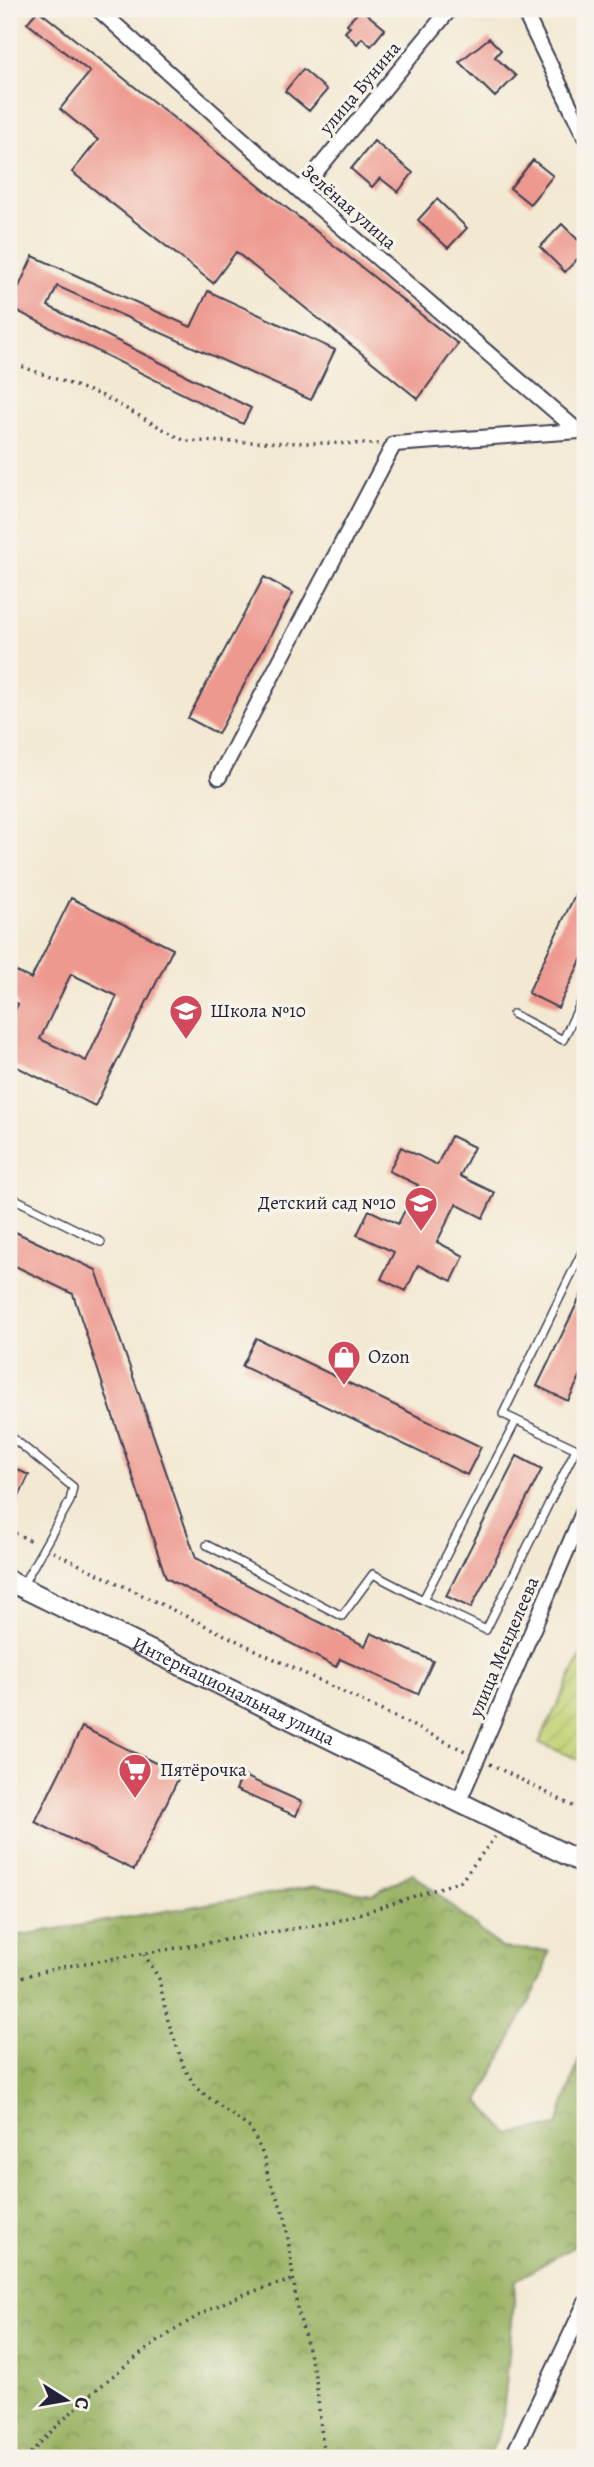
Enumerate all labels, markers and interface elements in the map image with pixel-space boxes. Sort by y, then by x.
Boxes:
street label: улица Бунина [313,36,407,141]
street label: Зелёная улица [296,159,402,256]
school or university icon: Школа №10 [167,992,205,1041]
place label: Школа №10 [210,998,306,1024]
school or university icon: Детский сад №10 [402,1184,440,1233]
place label: Детский сад №10 [258,1190,396,1216]
shop icon: Ozon [325,1338,363,1387]
place label: Ozon [368,1344,410,1370]
street label: улица Менделеева [462,1573,545,1722]
street label: Интернациональная улица [128,1631,339,1752]
supermarket icon: Пятёрочка [116,1751,154,1800]
place label: Пятёрочка [160,1757,247,1783]
north arrow [32,2366,102,2436]
text: С [68,2395,96,2411]

